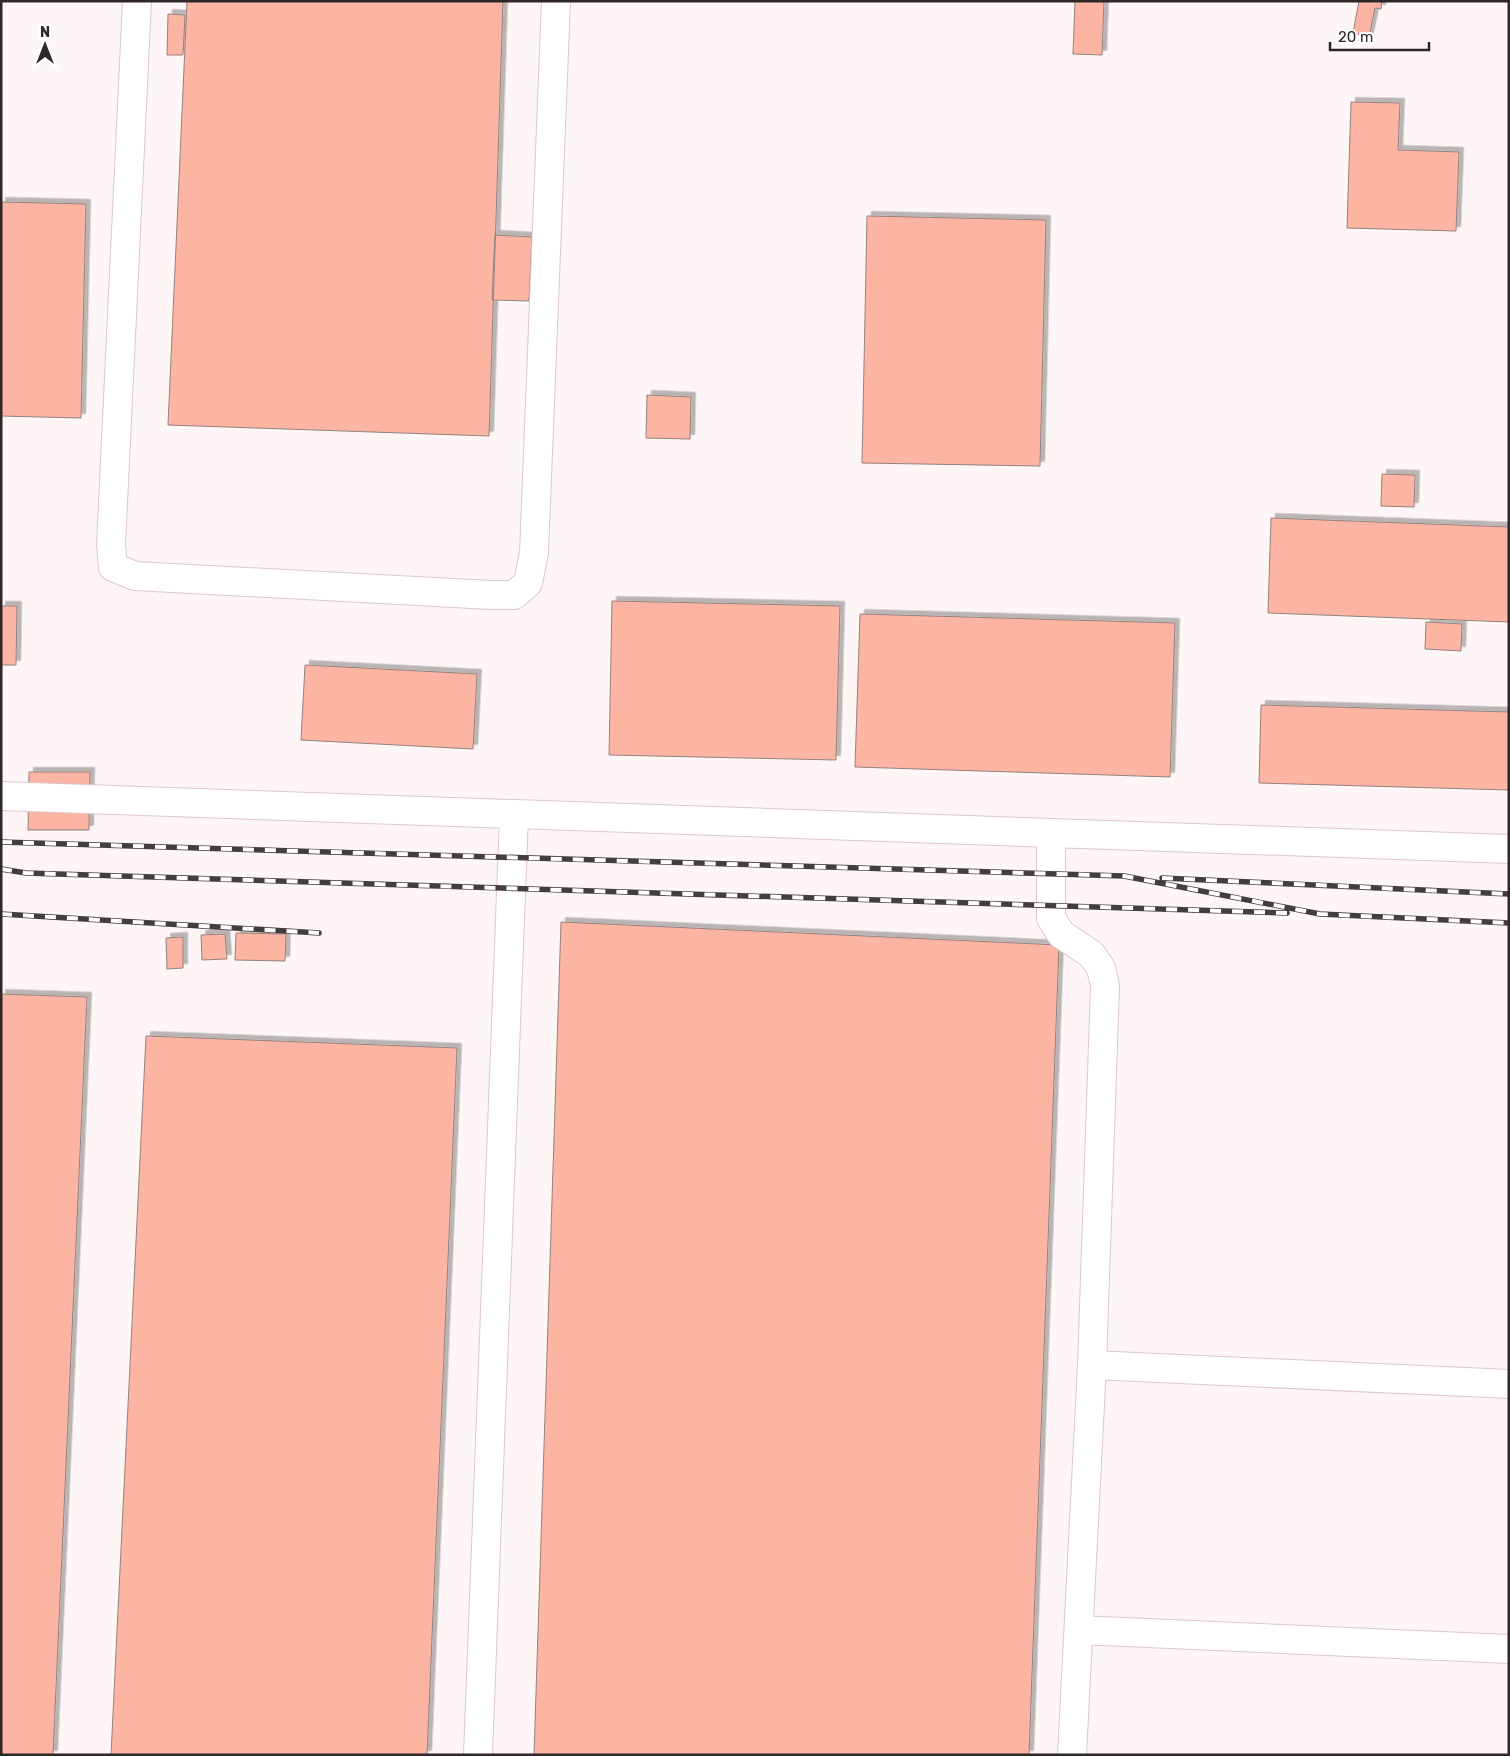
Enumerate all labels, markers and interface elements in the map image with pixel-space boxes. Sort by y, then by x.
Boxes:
north arrow [20,20,70,70]
scale bar [1330,20,1429,52]
text: N [40,24,50,41]
text: 20 m [1338,28,1373,46]

